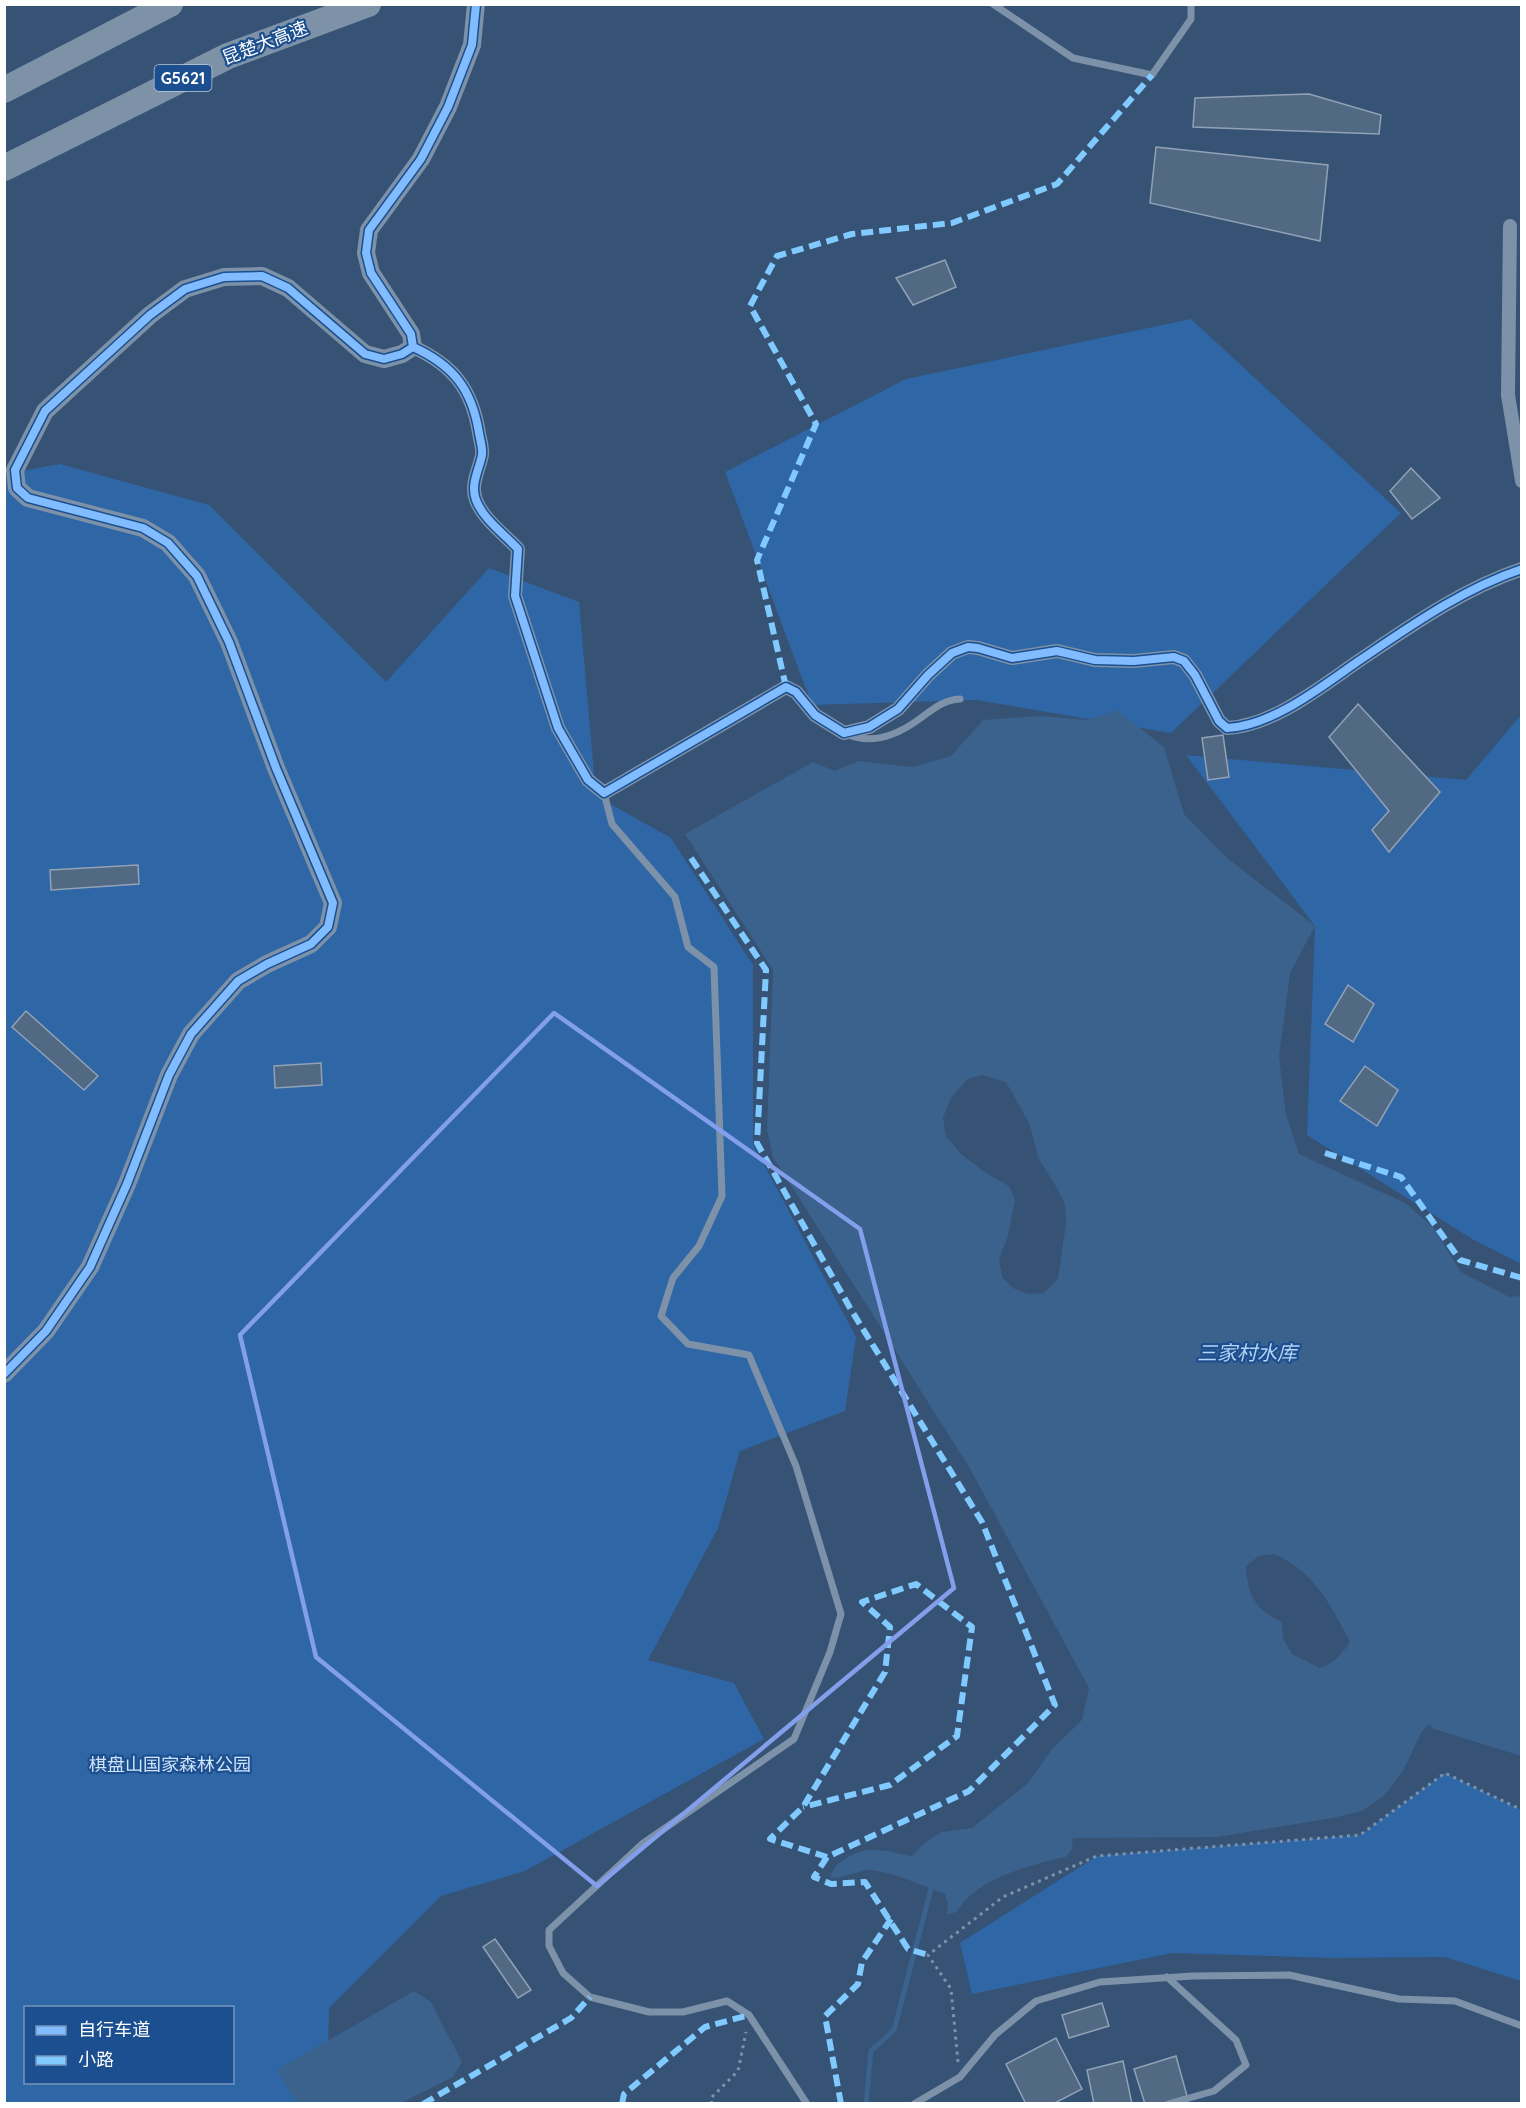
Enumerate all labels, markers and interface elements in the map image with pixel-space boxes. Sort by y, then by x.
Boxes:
street label: 昆楚大高速 [219,16,311,69]
road number: G5621 [154,65,212,91]
water label: 三家村水库 [1197,1340,1300,1365]
park label: 棋盘山国家森林公园 [89,1753,251,1776]
legend [24,2006,234,2084]
text: 自行车道 [78,2018,150,2041]
text: 小路 [78,2048,114,2071]

